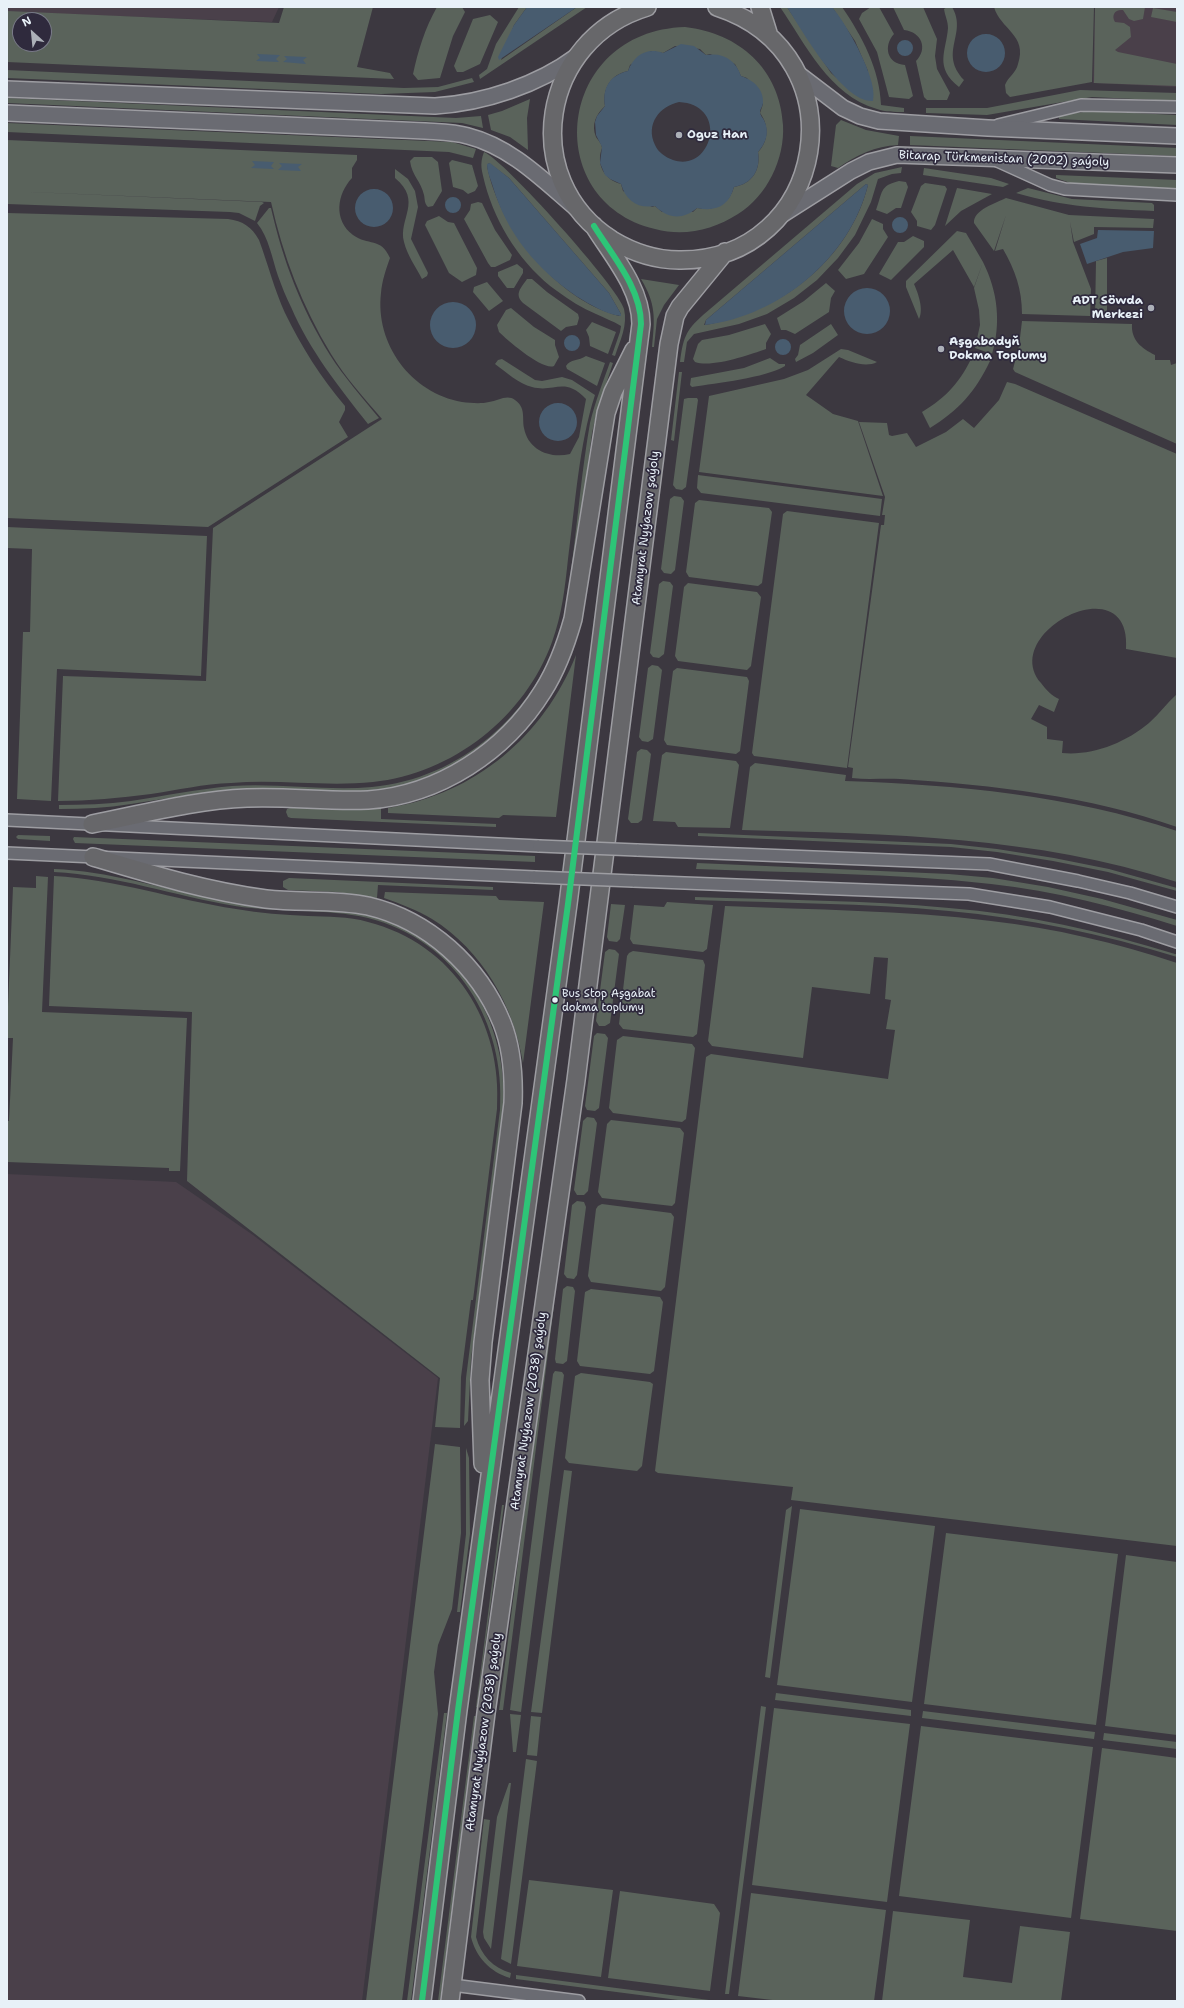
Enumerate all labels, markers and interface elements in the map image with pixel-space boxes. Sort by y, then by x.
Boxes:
north arrow [12,12,52,52]
text: N [19,13,34,30]
place label: Oguz Han [687,128,747,142]
marker: Oguz Han [674,130,684,140]
street label: Bitarap Türkmenistan (2002) şaýoly [899,148,1109,170]
place label: ADT Söwda Merkezi [1072,294,1143,322]
marker: ADT Söwda Merkezi [1146,303,1156,313]
place label: Aşgabadyň Dokma Toplumy [949,335,1047,363]
marker: Aşgabadyň Dokma Toplumy [936,344,946,354]
street label: Atamyrat Nyýazow şaýoly [629,450,663,606]
place label: Bus Stop Aşgabat dokma toplumy [562,987,656,1013]
marker: Bus Stop Aşgabat dokma toplumy [550,995,560,1005]
street label: Atamyrat Nyýazow (2038) şaýoly [508,1311,550,1511]
street label: Atamyrat Nyýazow (2038) şaýoly [463,1632,505,1832]

